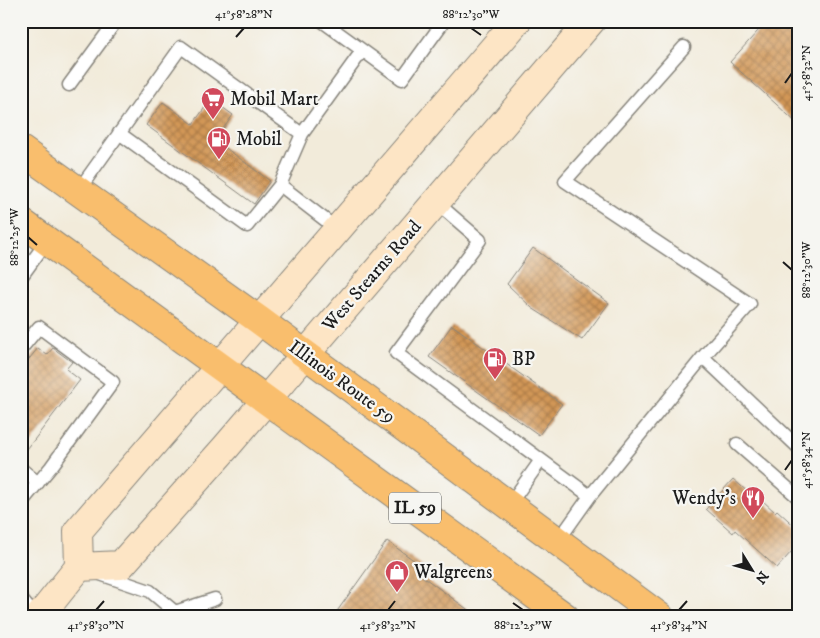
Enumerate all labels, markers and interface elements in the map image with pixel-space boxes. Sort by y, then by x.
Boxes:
text: 41°58'28"N [215,7,273,22]
text: 88°12'30"W [442,7,501,22]
text: 41°58'32"N [799,45,814,101]
supermarket icon: Mobil Mart [200,86,226,120]
place label: Mobil Mart [230,88,319,111]
fuel station icon: Mobil [206,126,232,160]
place label: Mobil [236,128,282,151]
text: 88°12'25"W [7,207,22,266]
street label: West Stearns Road [317,215,427,337]
text: 88°12'30"W [799,240,814,299]
street label: Illinois Route 59 [284,336,400,428]
fuel station icon: BP [482,346,508,380]
place label: BP [512,348,535,371]
text: 41°58'34"N [799,431,814,489]
restaurant icon: Wendy's [740,485,766,519]
place label: Wendy's [671,487,736,510]
road number: IL 59 [389,492,441,524]
north arrow [728,546,778,596]
shop icon: Walgreens [384,559,410,593]
place label: Walgreens [413,561,492,584]
text: N [751,567,772,588]
text: 41°58'30"N [68,618,125,633]
text: 41°58'32"N [360,618,416,633]
text: 88°12'25"W [494,618,553,633]
text: 41°58'34"N [650,618,708,633]

